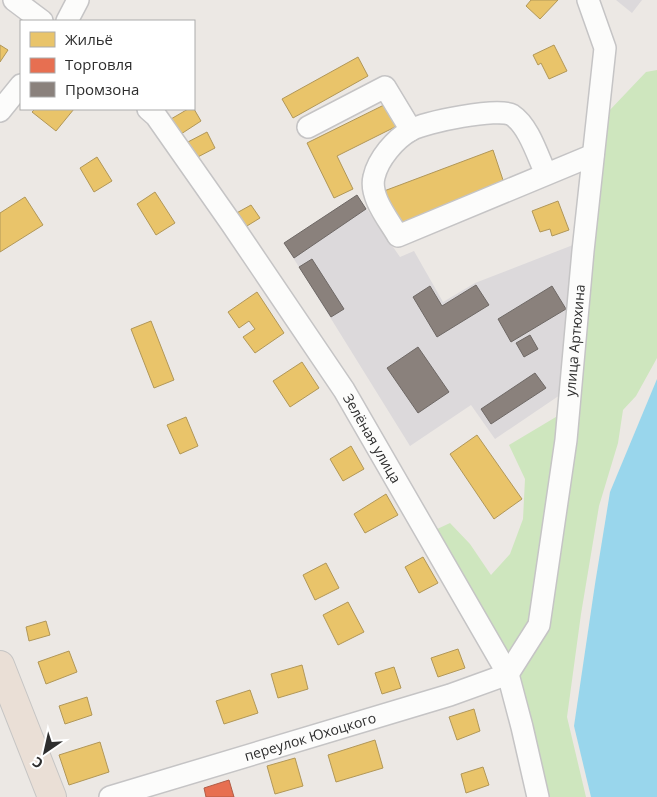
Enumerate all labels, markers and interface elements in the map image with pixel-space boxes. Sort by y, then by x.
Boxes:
legend [20,20,195,110]
text: Жильё [65,29,113,49]
text: Торговля [65,54,132,74]
text: Промзона [65,79,139,99]
street label: улица Артюхина [560,283,589,397]
street label: Зелёная улица [339,390,406,487]
street label: переулок Юхоцкого [242,708,378,765]
north arrow [20,727,70,777]
text: С [28,753,46,774]

